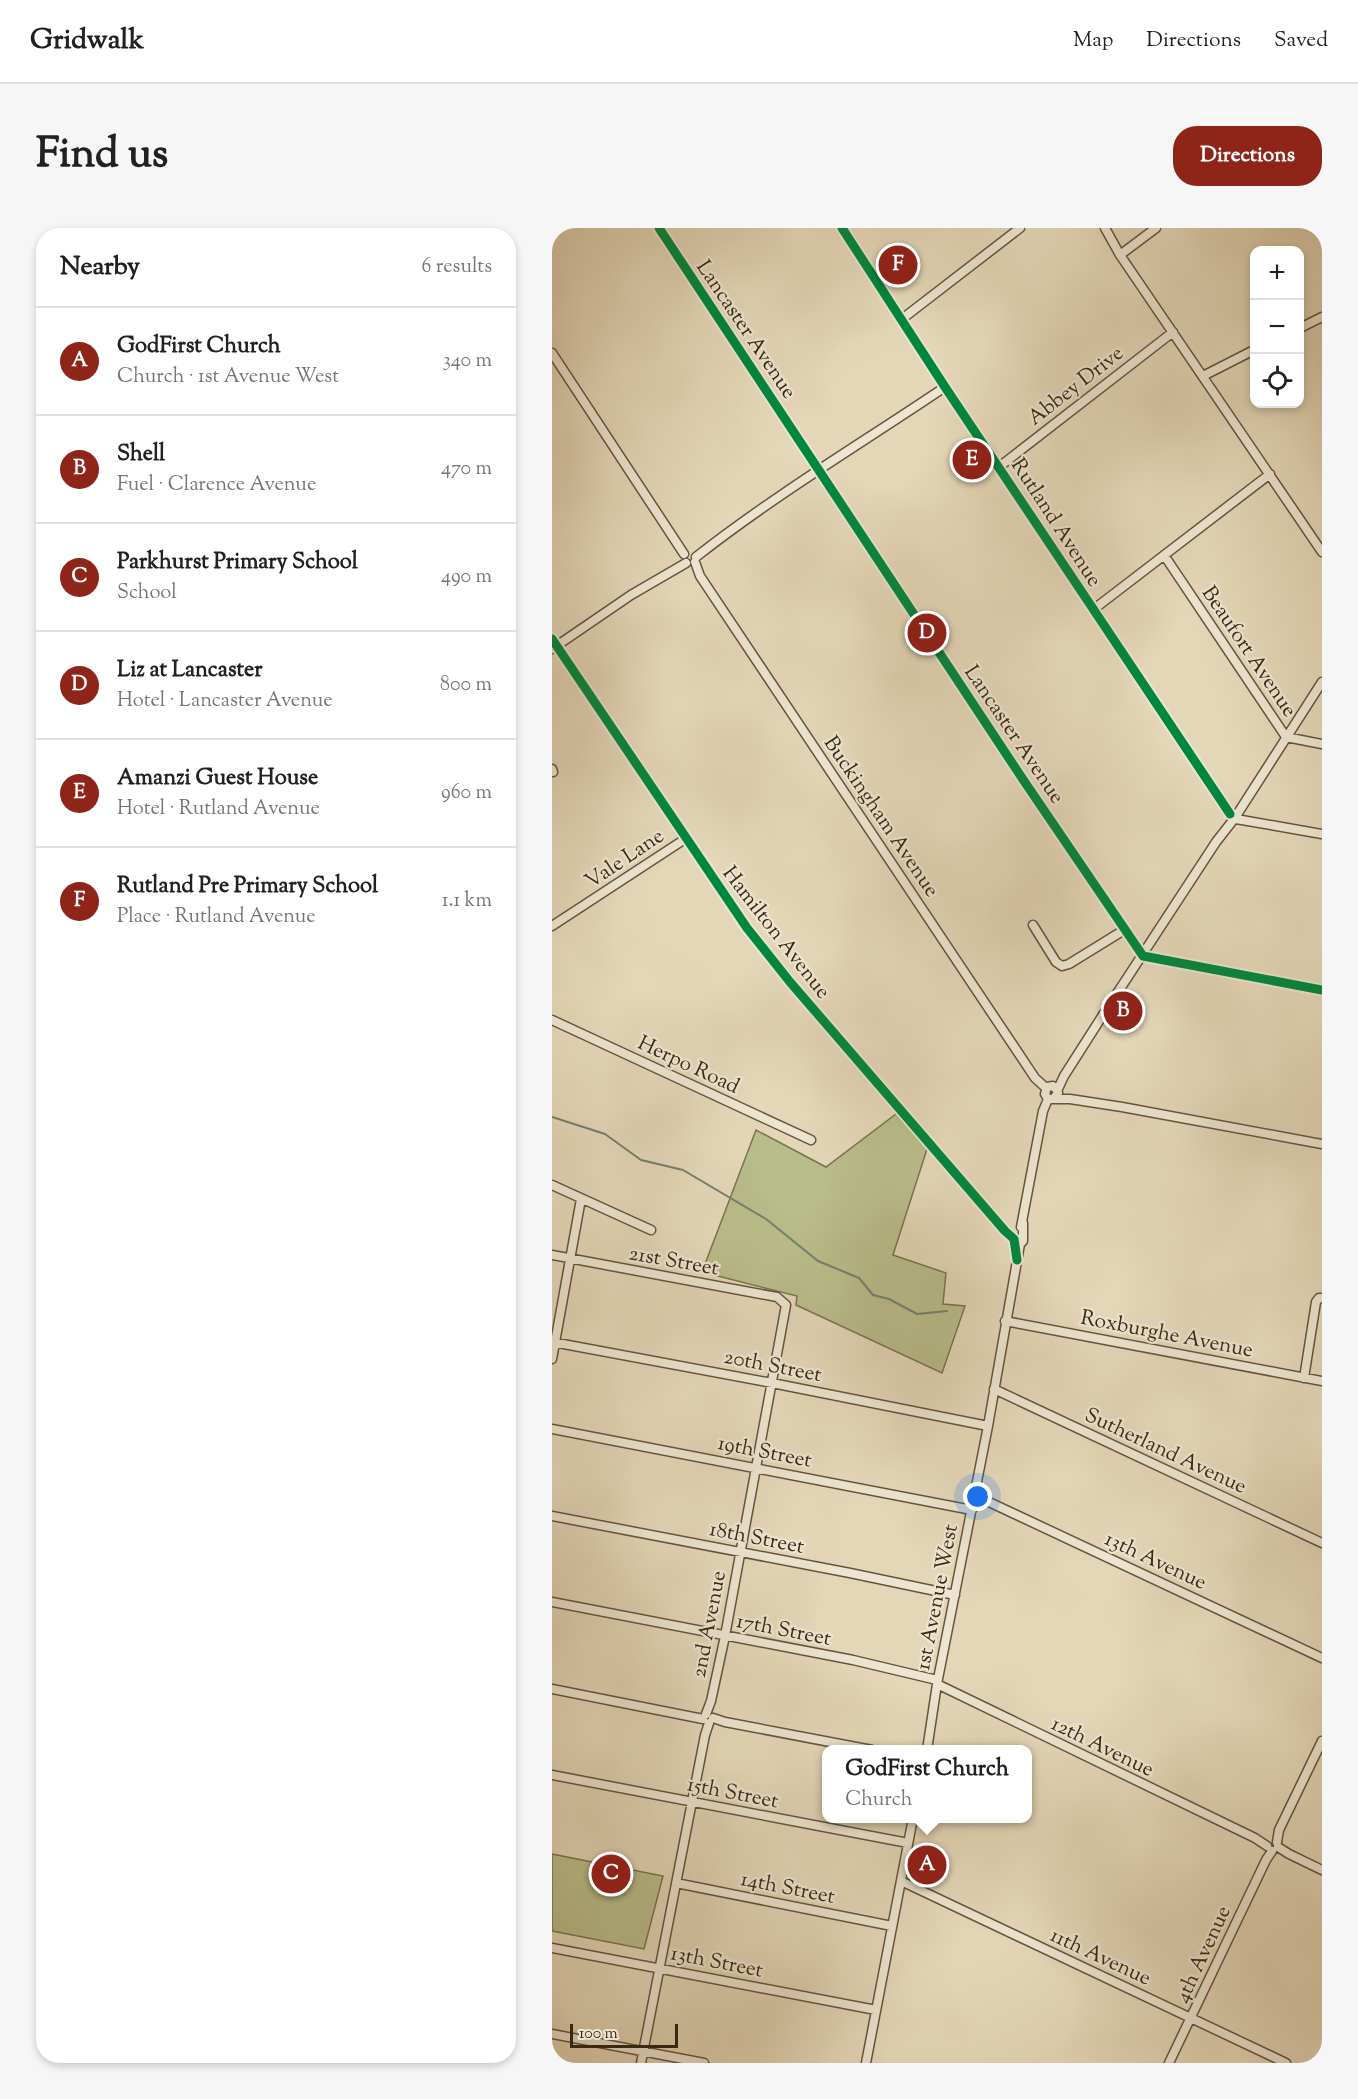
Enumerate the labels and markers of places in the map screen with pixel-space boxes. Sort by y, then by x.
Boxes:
pin: F [878,243,918,288]
pin: E [952,438,992,482]
pin: D [908,610,946,656]
pin: B [1104,988,1142,1034]
pin: A [908,1842,946,1888]
pin: C [592,1852,630,1896]

